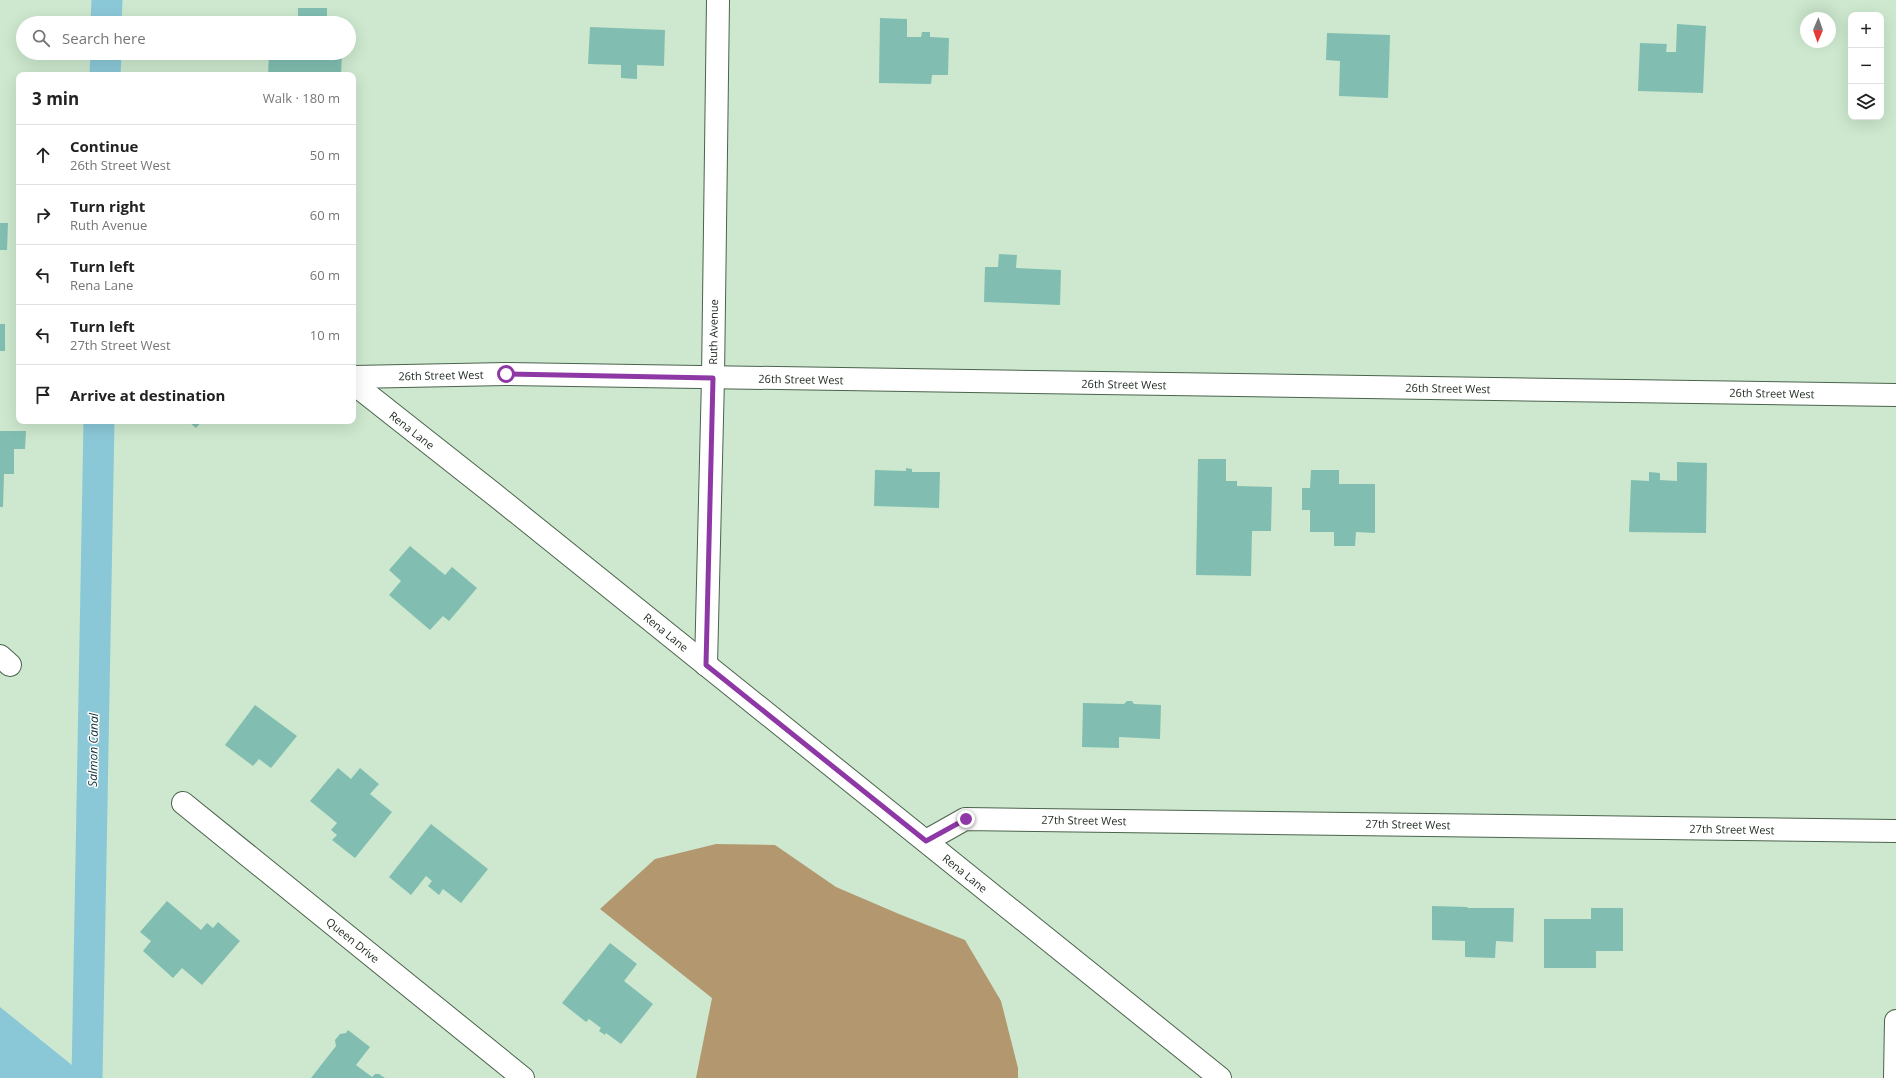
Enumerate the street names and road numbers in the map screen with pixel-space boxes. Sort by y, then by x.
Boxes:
street label: Ruth Avenue [705,299,721,365]
street label: 26th Street West [398,367,484,383]
street label: 26th Street West [758,371,844,387]
street label: 26th Street West [1081,376,1167,392]
street label: 26th Street West [1405,380,1491,396]
street label: 26th Street West [1729,385,1815,401]
street label: Rena Lane [386,408,438,452]
street label: Rena Lane [641,609,691,655]
street label: 27th Street West [1041,812,1127,828]
street label: 27th Street West [1365,816,1451,832]
street label: 27th Street West [1689,821,1775,837]
street label: Rena Lane [940,850,990,896]
street label: Queen Drive [323,914,383,966]

